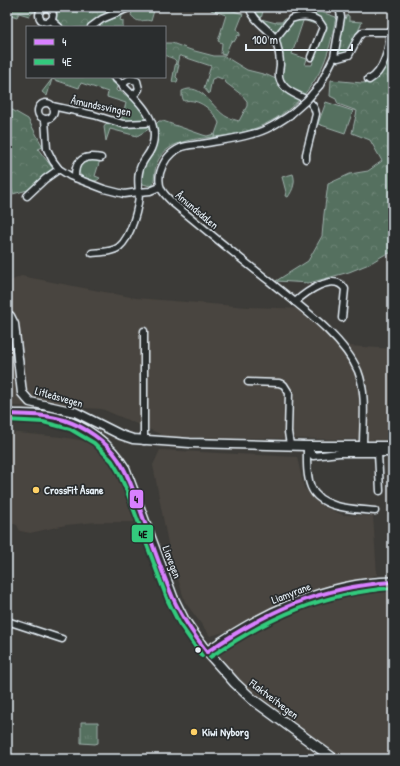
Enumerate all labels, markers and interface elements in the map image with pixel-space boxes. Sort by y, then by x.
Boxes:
legend [26,26,166,78]
scale bar [246,26,352,52]
text: 100 m [252,31,278,48]
text: 4 [62,33,67,50]
text: 4E [62,53,73,70]
street label: Åmundssvingen [70,93,132,119]
street label: Åmundsdalen [173,188,221,232]
street label: Litleåsvegen [33,383,85,411]
place label: CrossFit Åsane [44,483,104,497]
marker: CrossFit Åsane [31,485,41,495]
line badge: 4 [129,489,144,509]
text: 4 [134,492,138,506]
line badge: 4E [131,524,154,543]
text: 4E [139,527,148,541]
street label: Liavegen [159,544,185,580]
street label: Liamyrane [269,579,313,607]
unlabelled marker [193,645,203,655]
street label: Flaktveitvegen [246,675,301,722]
place label: Kiwi Nyborg [202,725,249,740]
marker: Kiwi Nyborg [189,727,199,737]

